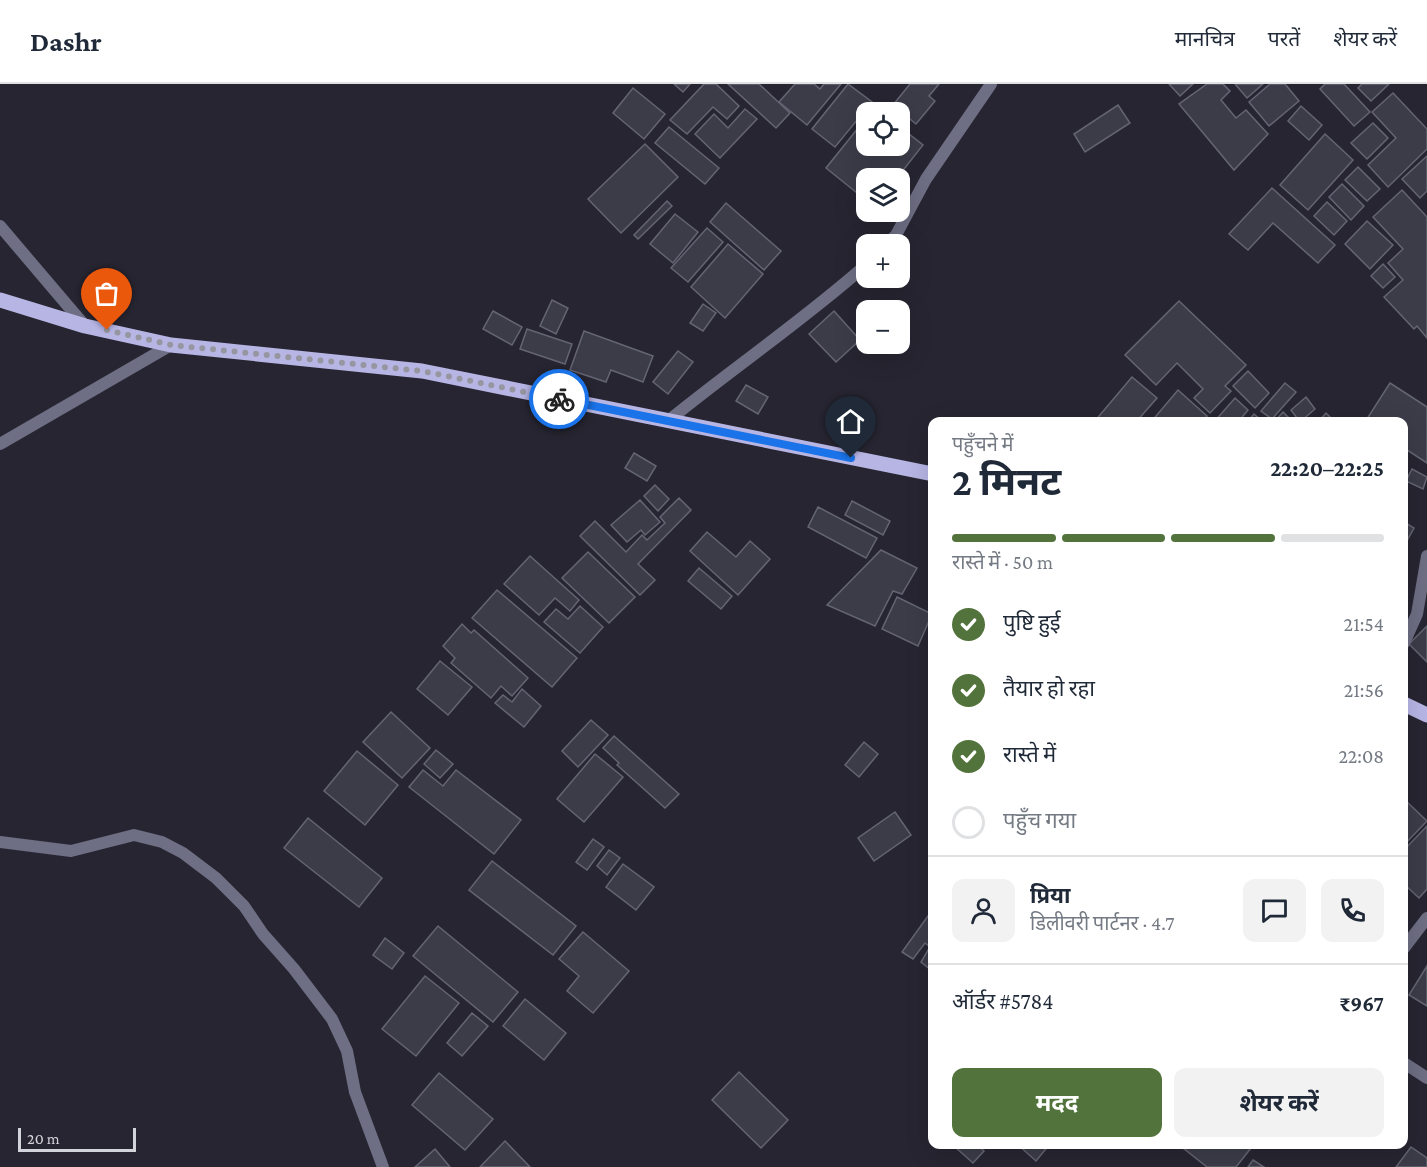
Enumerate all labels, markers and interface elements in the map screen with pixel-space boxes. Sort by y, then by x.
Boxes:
text: Dashr [30,26,102,57]
text: मानचित्र [1175,27,1235,51]
text: परतें [1268,27,1300,51]
text: शेयर करें [1333,27,1397,51]
map controls [856,102,910,354]
button: locate [856,102,910,156]
button: layers [856,168,910,222]
button: + [856,234,910,288]
pin [81,268,132,330]
icon: bag [90,277,123,310]
button: − [856,300,910,354]
courier [529,369,589,429]
icon: bike [543,383,576,416]
pin [825,396,876,458]
icon: home [834,405,867,438]
text: पहुँचने में [952,433,1014,455]
text: 22:20–22:25 [1270,456,1384,481]
text: 2 मिनट [952,460,1061,503]
text: रास्ते में · 50 m [952,551,1053,573]
icon: check [952,608,985,641]
text: पुष्टि हुई [1003,610,1061,635]
text: 21:54 [1344,613,1384,635]
icon: check [952,674,985,707]
text: तैयार हो रहा [1003,676,1095,701]
text: 21:56 [1344,679,1384,701]
icon: check [952,740,985,773]
text: रास्ते में [1003,742,1056,767]
text: 22:08 [1338,745,1384,767]
text: पहुँच गया [1003,808,1076,833]
button: person [952,879,1015,942]
button: chat [1243,879,1306,942]
button: phone [1321,879,1384,942]
text: प्रिया [1030,883,1070,908]
text: डिलीवरी पार्टनर · 4.7 [1030,912,1174,934]
text: ऑर्डर #5784 [952,989,1054,1014]
text: ₹967 [1339,991,1384,1016]
button: मदद [952,1068,1162,1137]
button: शेयर करें [1174,1068,1384,1137]
scale bar [18,1125,136,1152]
text: 20 m [27,1130,60,1147]

